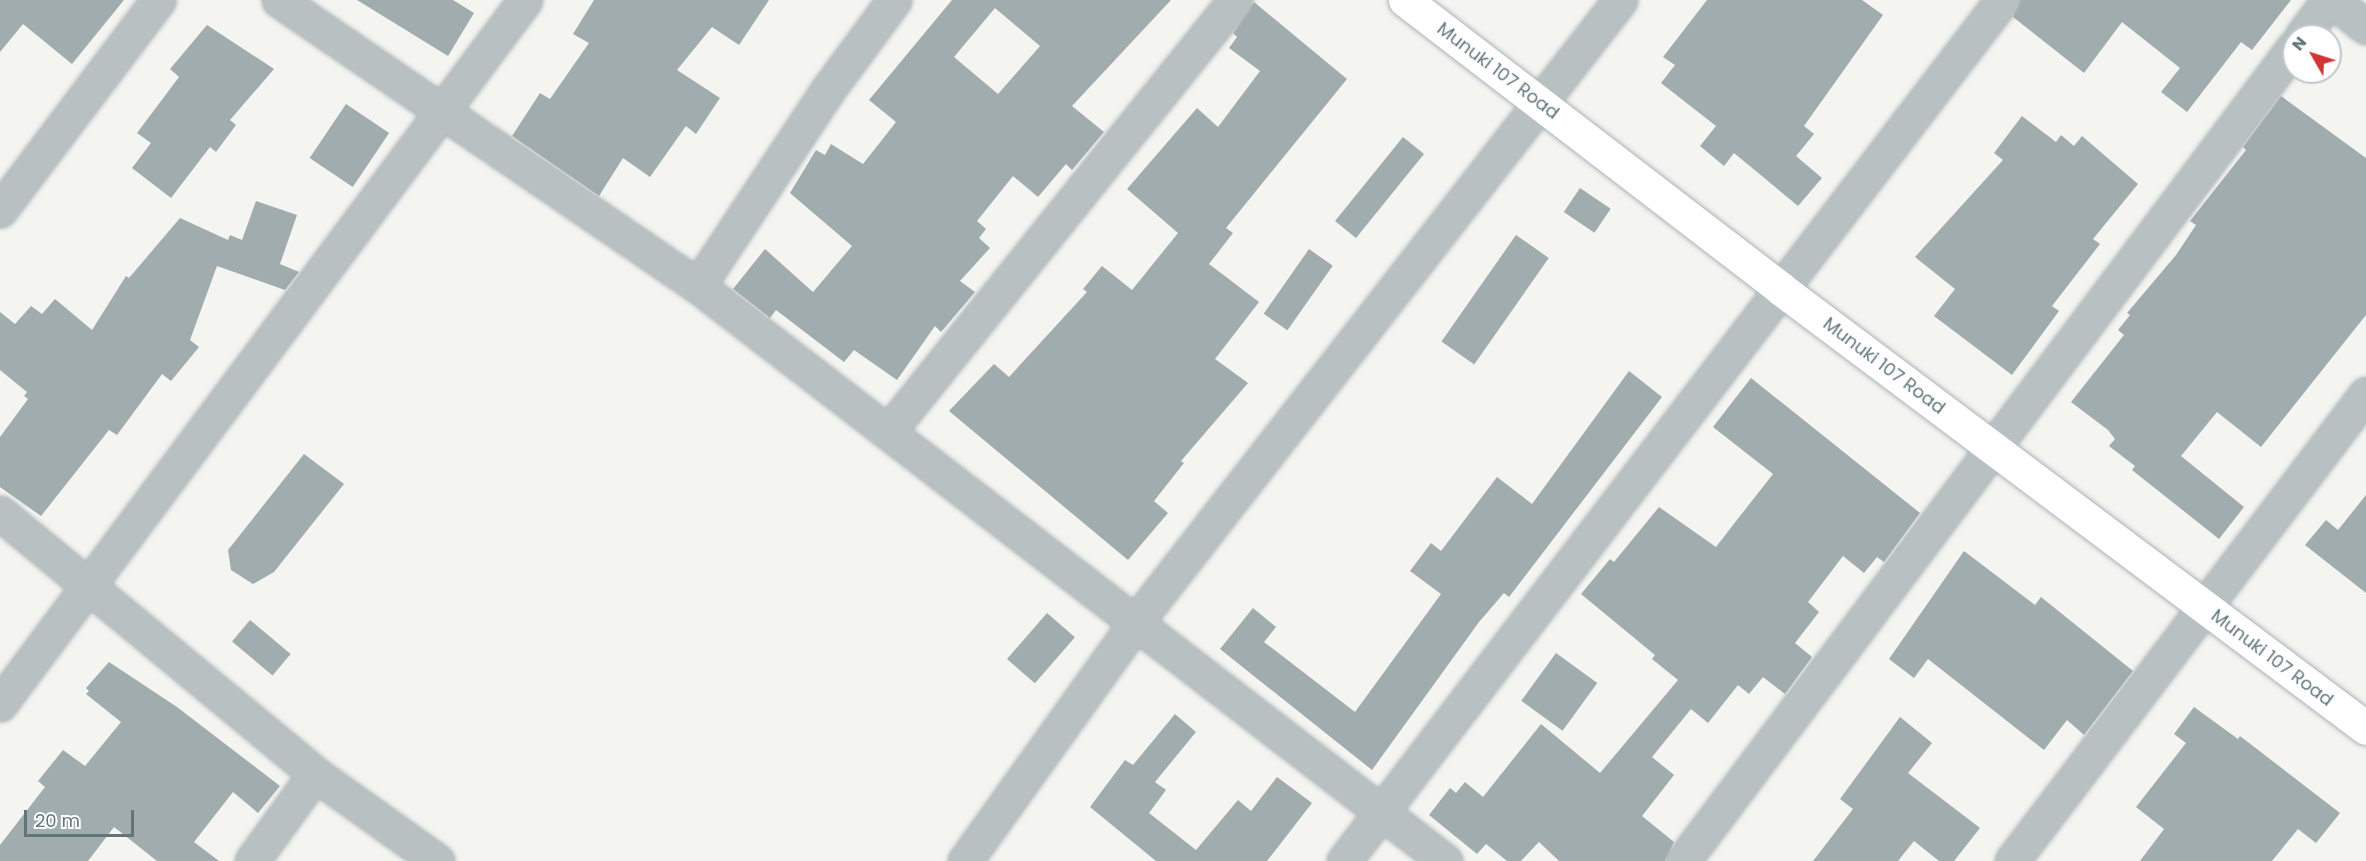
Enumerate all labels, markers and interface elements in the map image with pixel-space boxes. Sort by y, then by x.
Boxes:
street label: Munuki 107 Road [1433,18,1563,124]
north arrow [2282,24,2342,84]
text: N [2286,32,2312,56]
street label: Munuki 107 Road [1819,313,1949,419]
street label: Munuki 107 Road [2207,605,2337,711]
scale bar [27,798,136,836]
text: 20 m [35,808,80,833]

